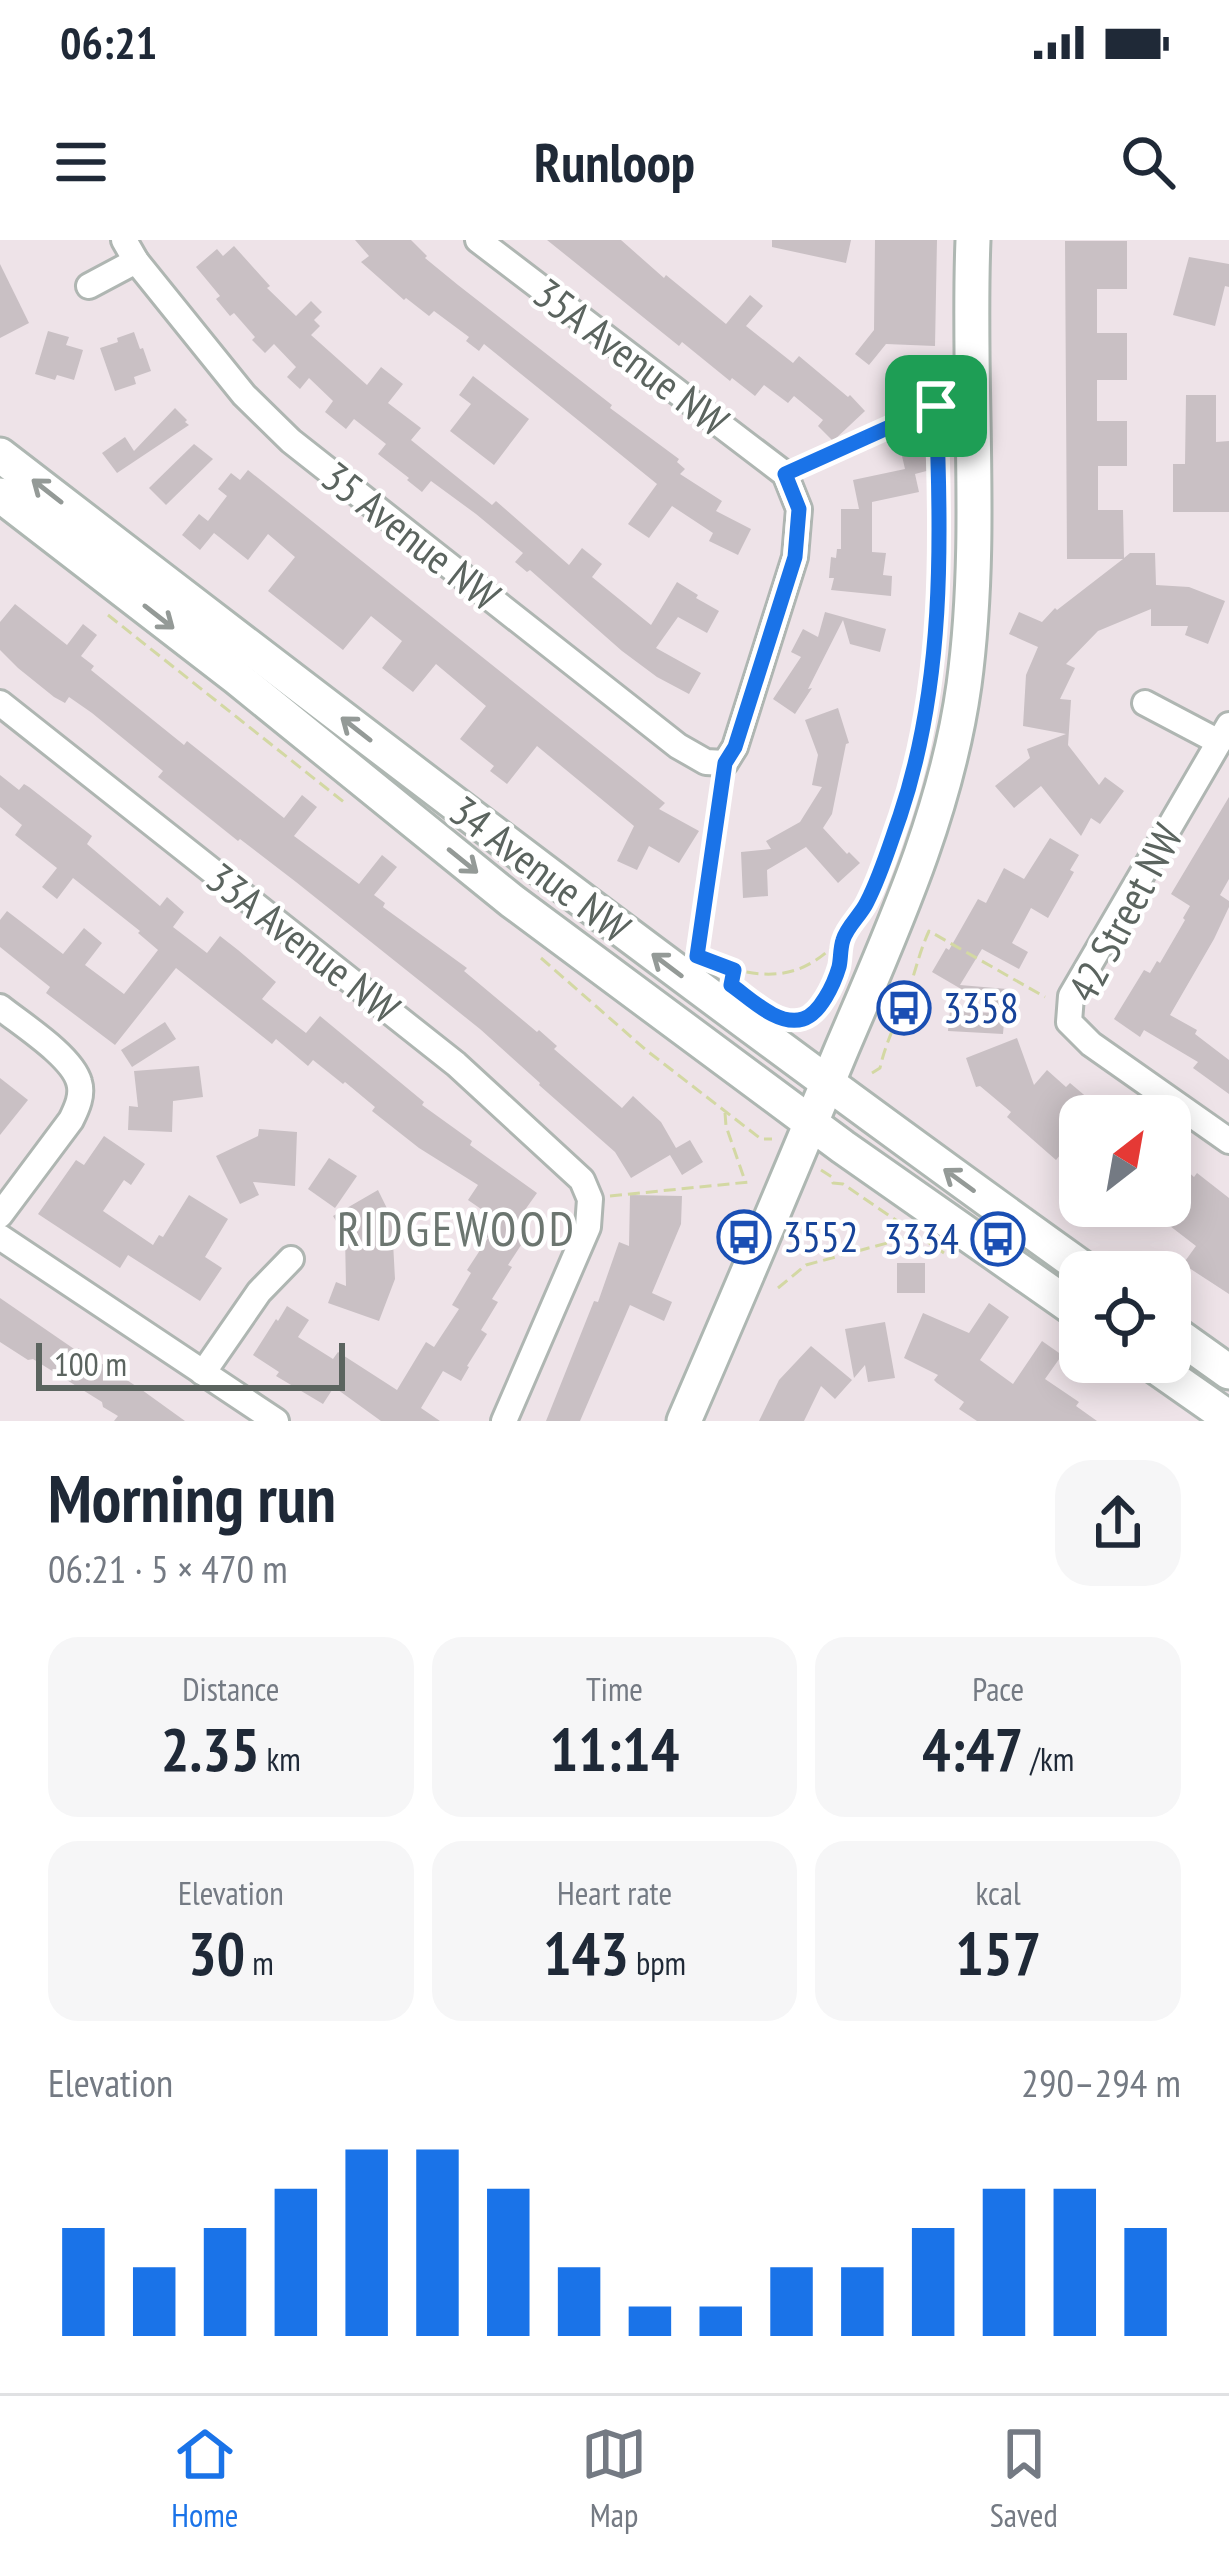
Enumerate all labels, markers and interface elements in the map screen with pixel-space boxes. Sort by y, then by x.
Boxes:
text: 06:21 [60,13,157,71]
text: Runloop [534,127,695,197]
icon: menu [48,129,114,195]
icon: search [1115,129,1181,195]
street label: 35A Avenue NW [523,265,740,448]
pin [885,355,987,457]
icon: arrive [903,373,969,439]
street label: 35 Avenue NW [311,449,512,622]
one-way arrow [31,479,64,504]
one-way arrow [143,604,175,630]
one-way arrow [340,717,373,742]
street label: 34 Avenue NW [439,783,641,954]
street label: 42 Street NW [1055,814,1194,1011]
one-way arrow [447,847,479,874]
street label: 33A Avenue NW [196,850,411,1035]
one-way arrow [651,952,684,978]
bus stop icon: 3358 [876,980,932,1036]
place label: 3358 [943,980,1019,1035]
north arrow [1059,1095,1191,1227]
map controls [1059,1095,1191,1383]
one-way arrow [943,1167,976,1193]
district label: RIDGEWOOD [337,1197,577,1259]
bus stop icon: 3552 [716,1209,772,1265]
place label: 3552 [783,1209,859,1264]
place label: 3334 [883,1211,959,1266]
bus stop icon: 3334 [970,1211,1026,1267]
button: locate [1059,1251,1191,1383]
scale bar [36,1337,345,1390]
text: 100 m [54,1342,127,1385]
text: Morning run [48,1455,336,1540]
button: share [1055,1460,1181,1586]
text: 06:21 · 5 × 470 m [48,1543,288,1594]
text: Distance [182,1667,279,1710]
text: Time [586,1667,643,1710]
text: Pace [972,1667,1024,1710]
text: 2.35 [161,1710,260,1788]
text: 11:14 [550,1710,679,1788]
text: 4:47 [922,1710,1023,1788]
text: km [260,1737,301,1780]
text: /km [1023,1737,1074,1780]
text: Elevation [178,1871,284,1914]
text: Heart rate [557,1871,672,1914]
text: kcal [976,1871,1021,1914]
text: 30 [188,1914,245,1992]
text: 143 [543,1914,629,1992]
text: 157 [955,1914,1041,1992]
text: m [245,1941,274,1984]
text: bpm [629,1941,686,1984]
text: Elevation [48,2057,173,2108]
text: 290–294 m [1021,2057,1181,2108]
tab: Home [171,2421,238,2536]
tab: Map [581,2421,647,2536]
tab: Saved [990,2421,1058,2536]

